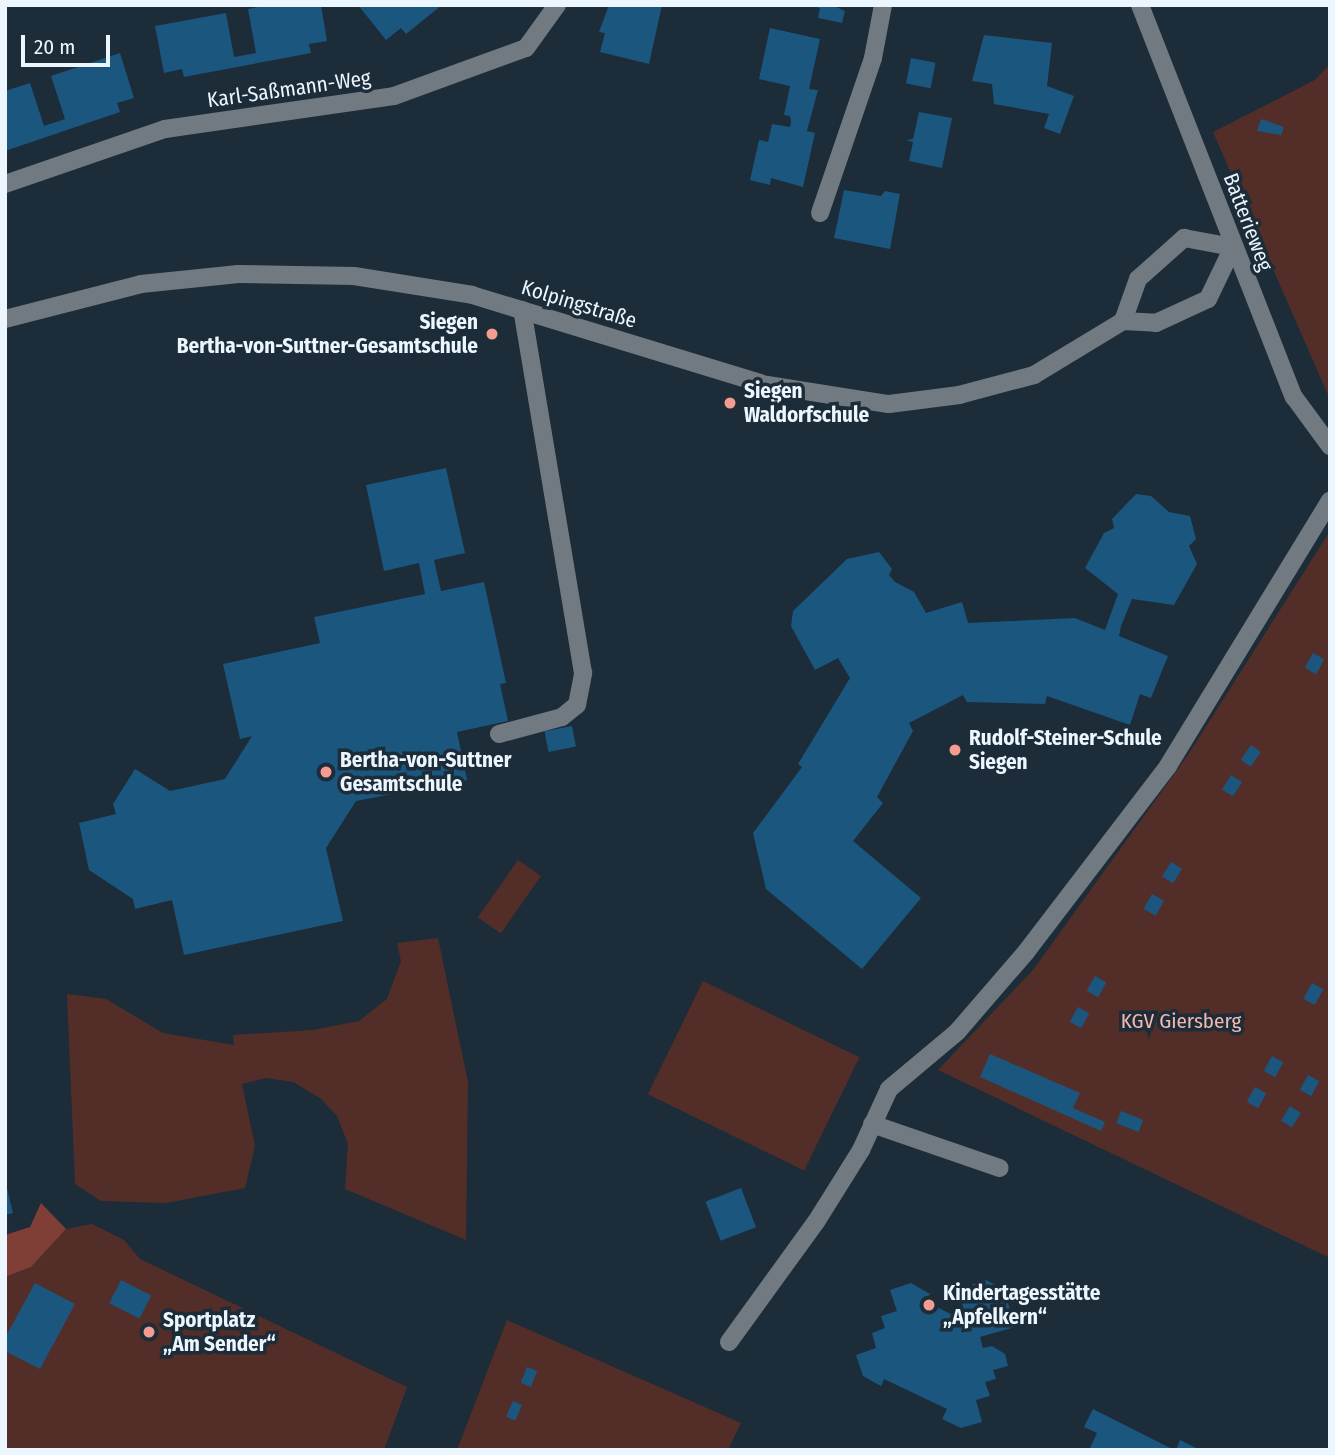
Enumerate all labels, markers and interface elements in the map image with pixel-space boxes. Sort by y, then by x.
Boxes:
scale bar [24,21,114,65]
text: 20 m [34,34,75,60]
street label: Karl-Saßmann-Weg [206,65,372,113]
street label: Batterieweg [1218,170,1278,274]
street label: Kolpingstraße [518,275,640,333]
place label: Siegen Bertha-von-Suttner-Gesamtschule [177,309,478,359]
marker: Siegen Bertha-von-Suttner-Gesamtschule [484,326,500,342]
place label: Siegen Waldorfschule [744,378,869,428]
marker: Siegen Waldorfschule [722,395,738,411]
place label: Rudolf-Steiner-Schule Siegen [969,725,1162,775]
marker: Rudolf-Steiner-Schule Siegen [947,742,963,758]
place label: Bertha-von-Suttner Gesamtschule [340,747,511,797]
marker: Bertha-von-Suttner Gesamtschule [318,764,334,780]
park label: KGV Giersberg [1121,1008,1241,1034]
place label: Kindertagesstätte „Apfelkern“ [943,1280,1100,1330]
marker: Kindertagesstätte „Apfelkern“ [921,1297,937,1313]
place label: Sportplatz „Am Sender“ [163,1307,276,1357]
marker: Sportplatz „Am Sender“ [141,1324,157,1340]

